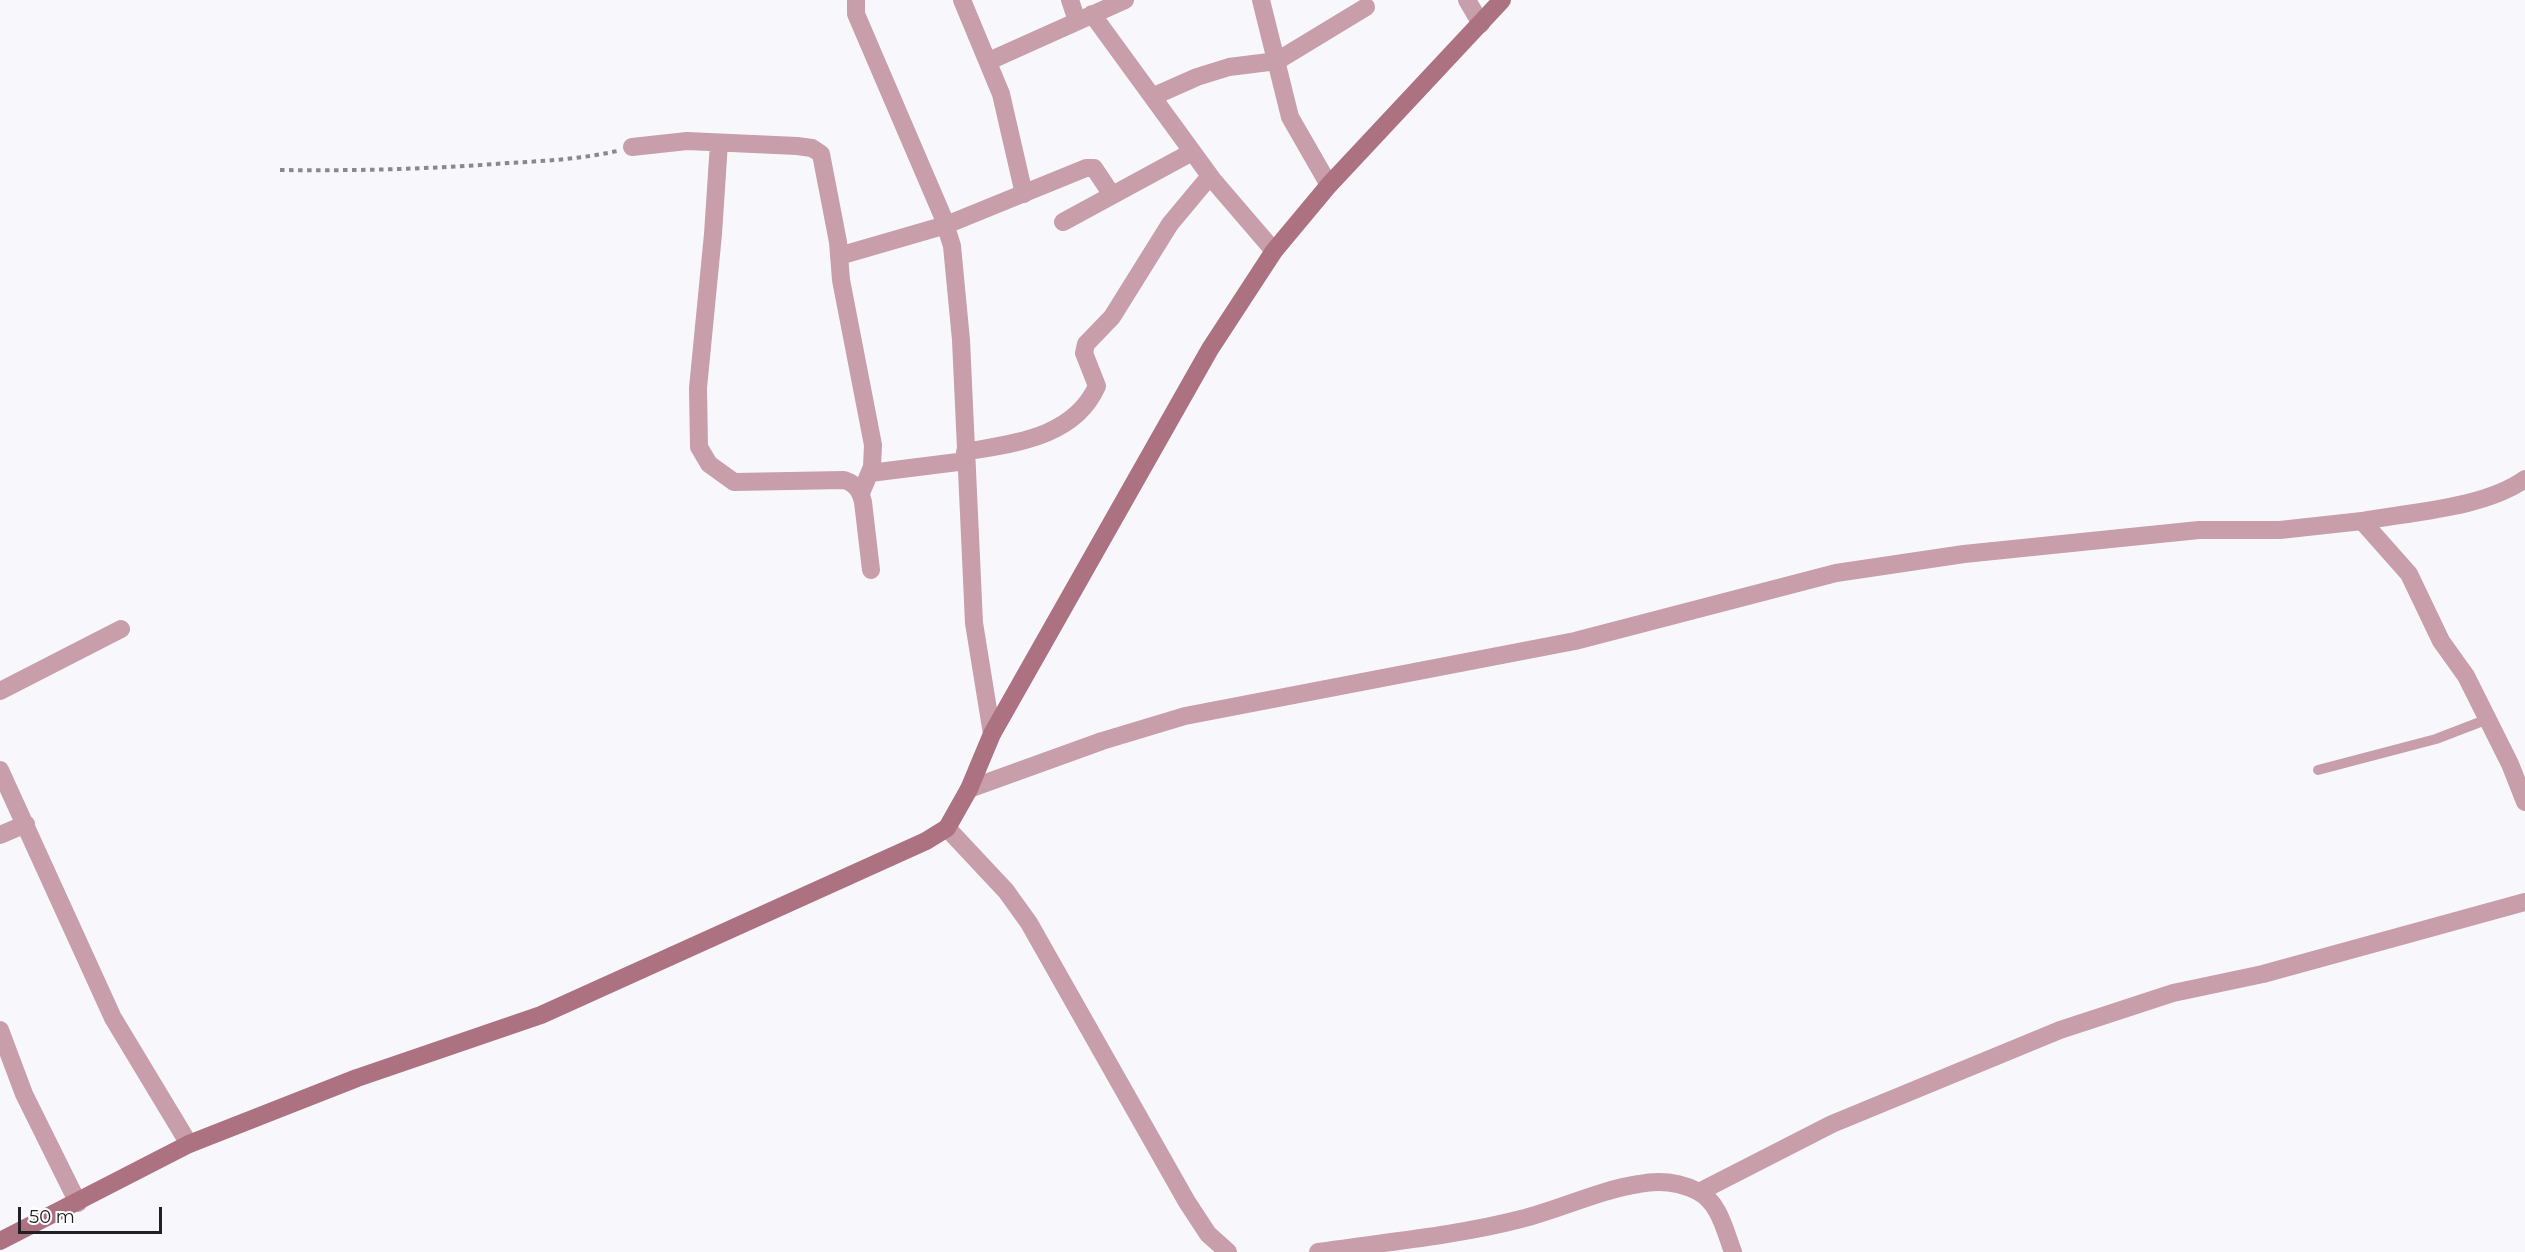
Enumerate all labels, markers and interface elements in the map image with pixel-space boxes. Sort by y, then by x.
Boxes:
scale bar [21,1195,165,1233]
text: 50 m [29,1206,75,1228]

